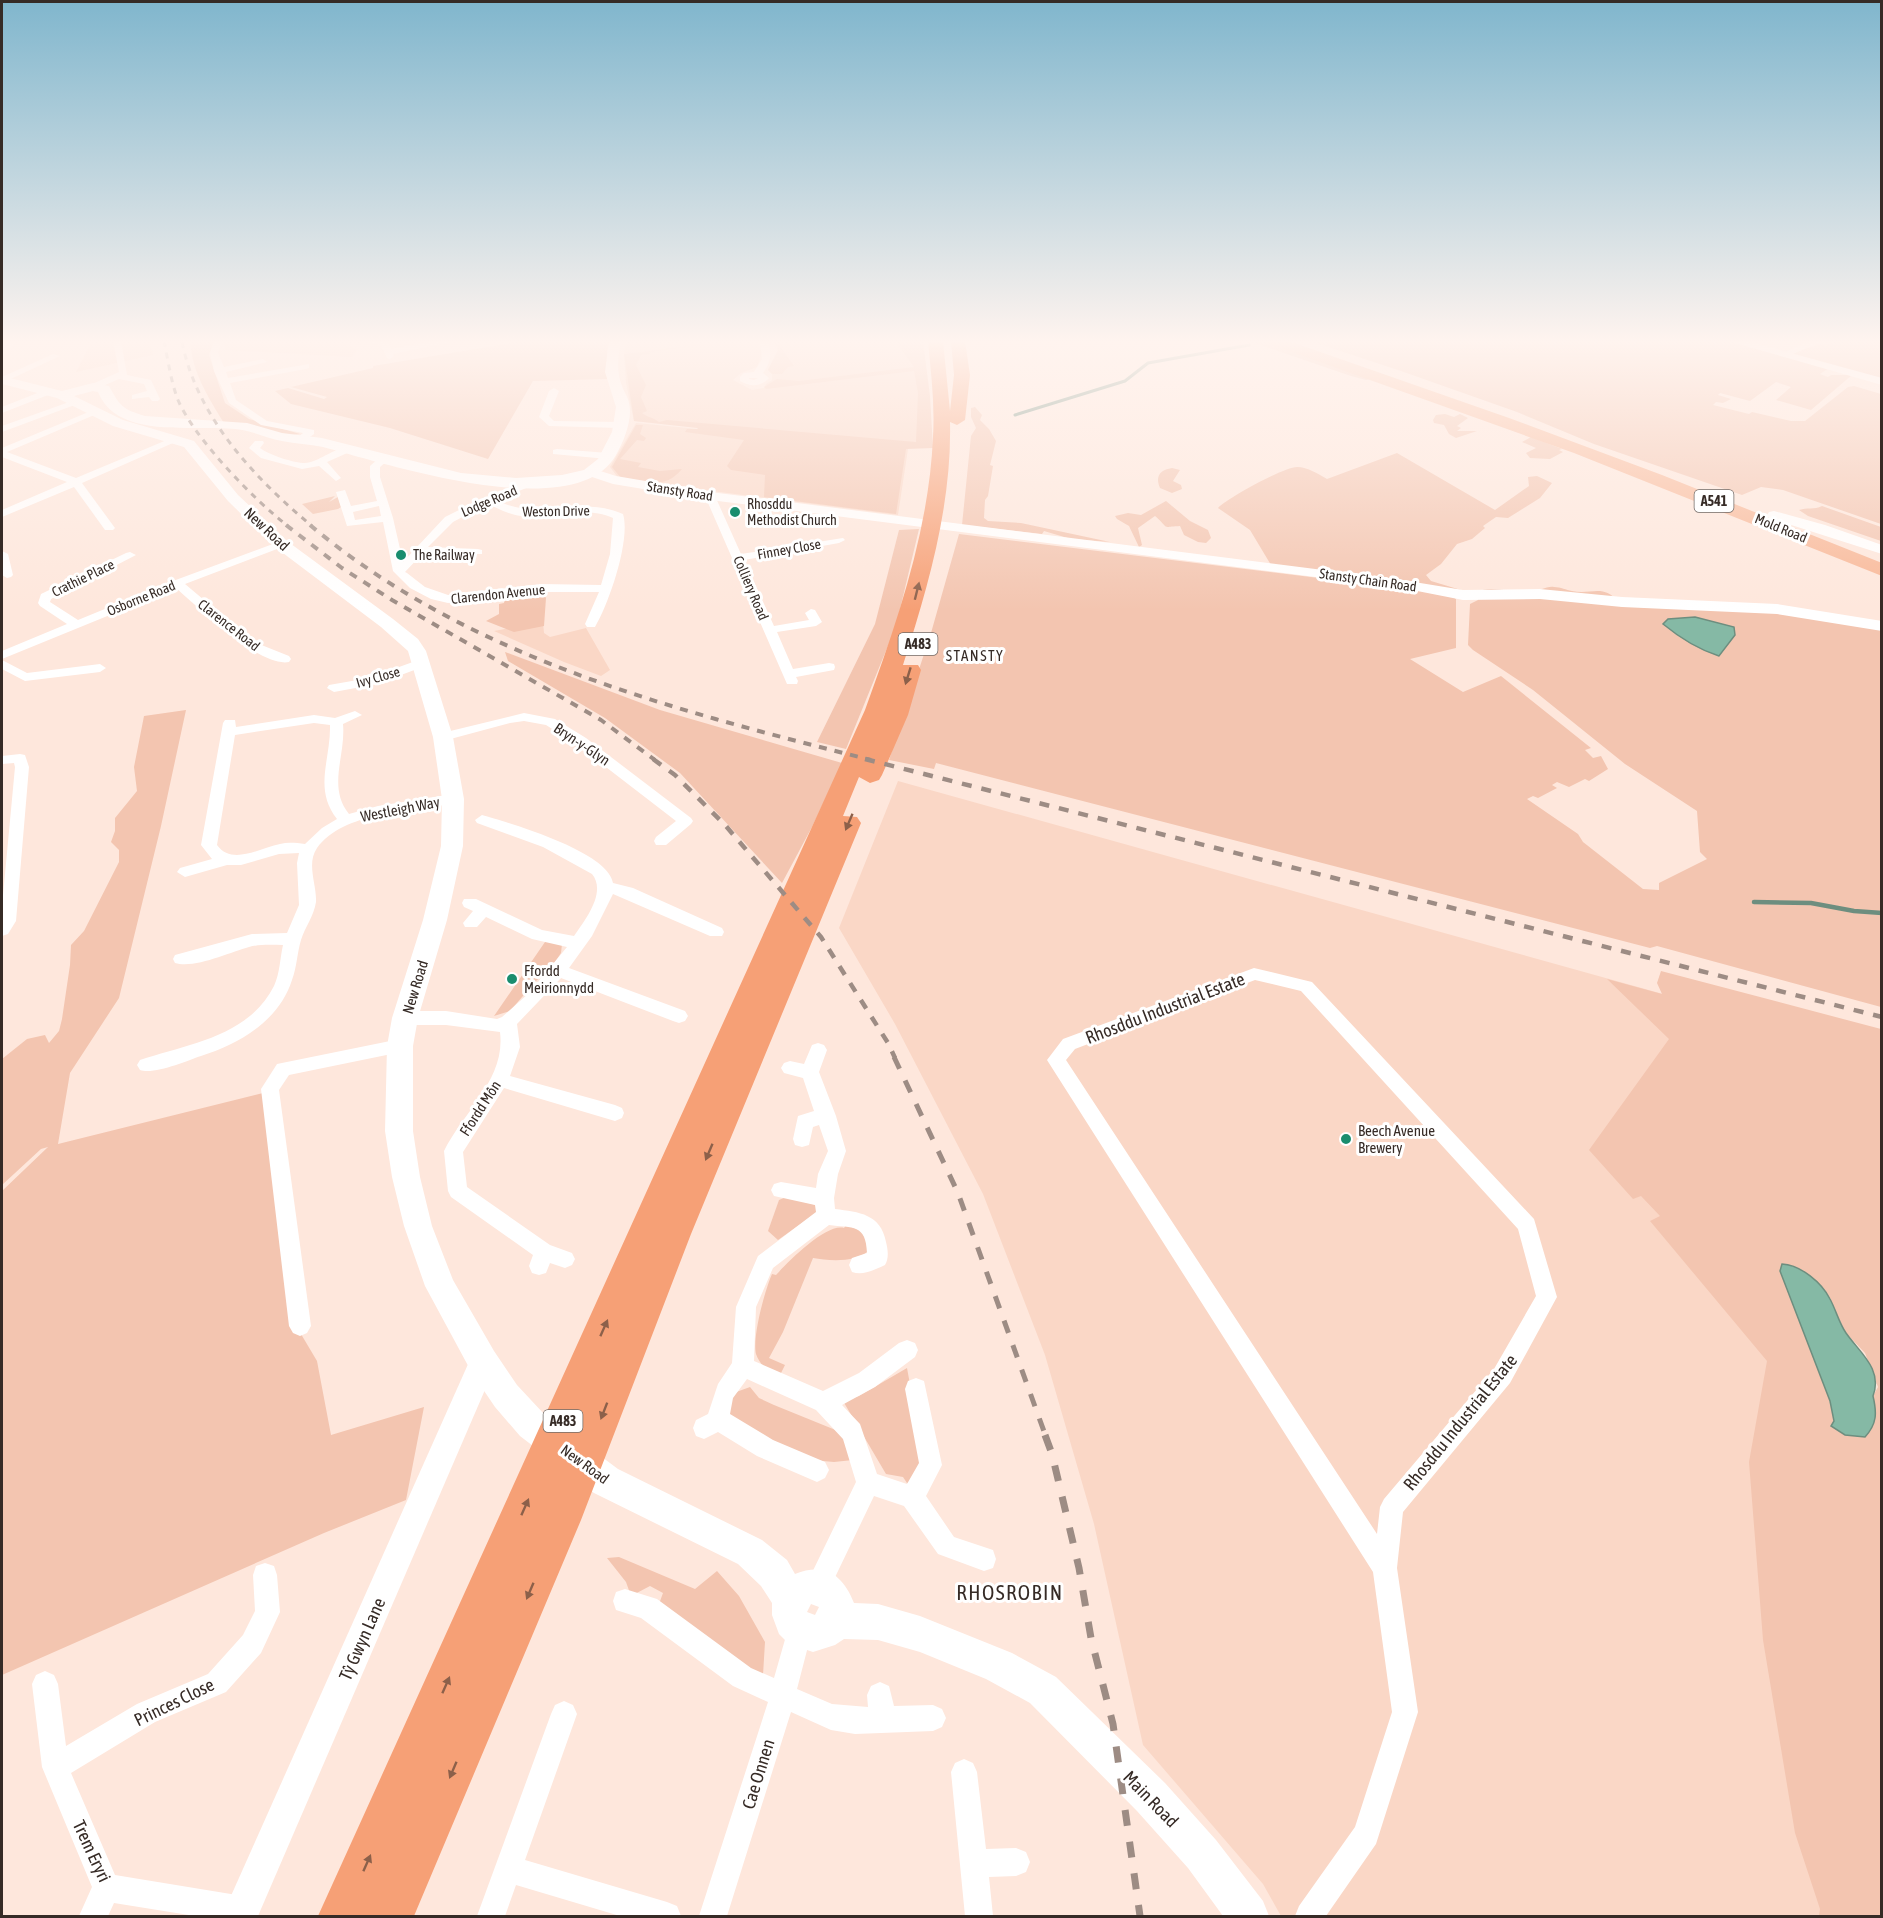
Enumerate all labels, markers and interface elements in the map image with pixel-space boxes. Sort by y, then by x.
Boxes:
street label: Stansty Road [646,478,714,504]
street label: Lodge Road [459,482,519,520]
road number: A541 [1694,490,1734,512]
place label: Rhosddu Methodist Church [747,496,837,528]
street label: Weston Drive [522,502,590,520]
street label: New Road [241,504,293,554]
marker: Rhosddu Methodist Church [728,505,742,519]
street label: Mold Road [1753,510,1809,546]
street label: Finney Close [756,536,822,562]
place label: The Railway [413,547,475,563]
marker: The Railway [394,548,408,562]
street label: Colliery Road [730,553,772,623]
street label: Crathie Place [49,556,117,600]
street label: Stansty Chain Road [1318,565,1418,595]
street label: Osborne Road [105,577,177,619]
street label: Clarendon Avenue [450,581,546,607]
one-way arrow [912,581,922,600]
street label: Clarence Road [195,596,263,654]
road number: A483 [898,633,938,655]
district label: STANSTY [946,647,1004,664]
street label: Ivy Close [354,663,402,691]
one-way arrow [903,667,913,685]
street label: Bryn-y-Glyn [551,719,613,769]
street label: Westleigh Way [359,793,441,825]
one-way arrow [844,813,853,831]
street label: New Road [399,958,431,1016]
place label: Ffordd Meirionnydd [524,962,594,996]
street label: Rhosddu Industrial Estate [1083,968,1247,1048]
marker: Ffordd Meirionnydd [505,972,519,986]
street label: Ffordd Môn [456,1077,504,1139]
place label: Beech Avenue Brewery [1358,1122,1435,1156]
marker: Beech Avenue Brewery [1339,1132,1353,1146]
one-way arrow [704,1144,713,1161]
one-way arrow [599,1319,609,1337]
street label: Rhosddu Industrial Estate [1399,1350,1521,1494]
one-way arrow [599,1402,608,1420]
road number: A483 [544,1410,582,1432]
street label: New Road [558,1441,612,1487]
one-way arrow [520,1497,530,1515]
district label: RHOSROBIN [956,1580,1064,1604]
one-way arrow [525,1583,535,1601]
street label: Tŷ Gwyn Lane [334,1594,390,1684]
street label: Princes Close [131,1674,217,1730]
one-way arrow [441,1675,451,1693]
street label: Cae Onnen [737,1737,779,1811]
one-way arrow [448,1762,458,1780]
street label: Main Road [1119,1766,1183,1832]
street label: Trem Eryri [69,1817,115,1885]
one-way arrow [363,1854,372,1872]

